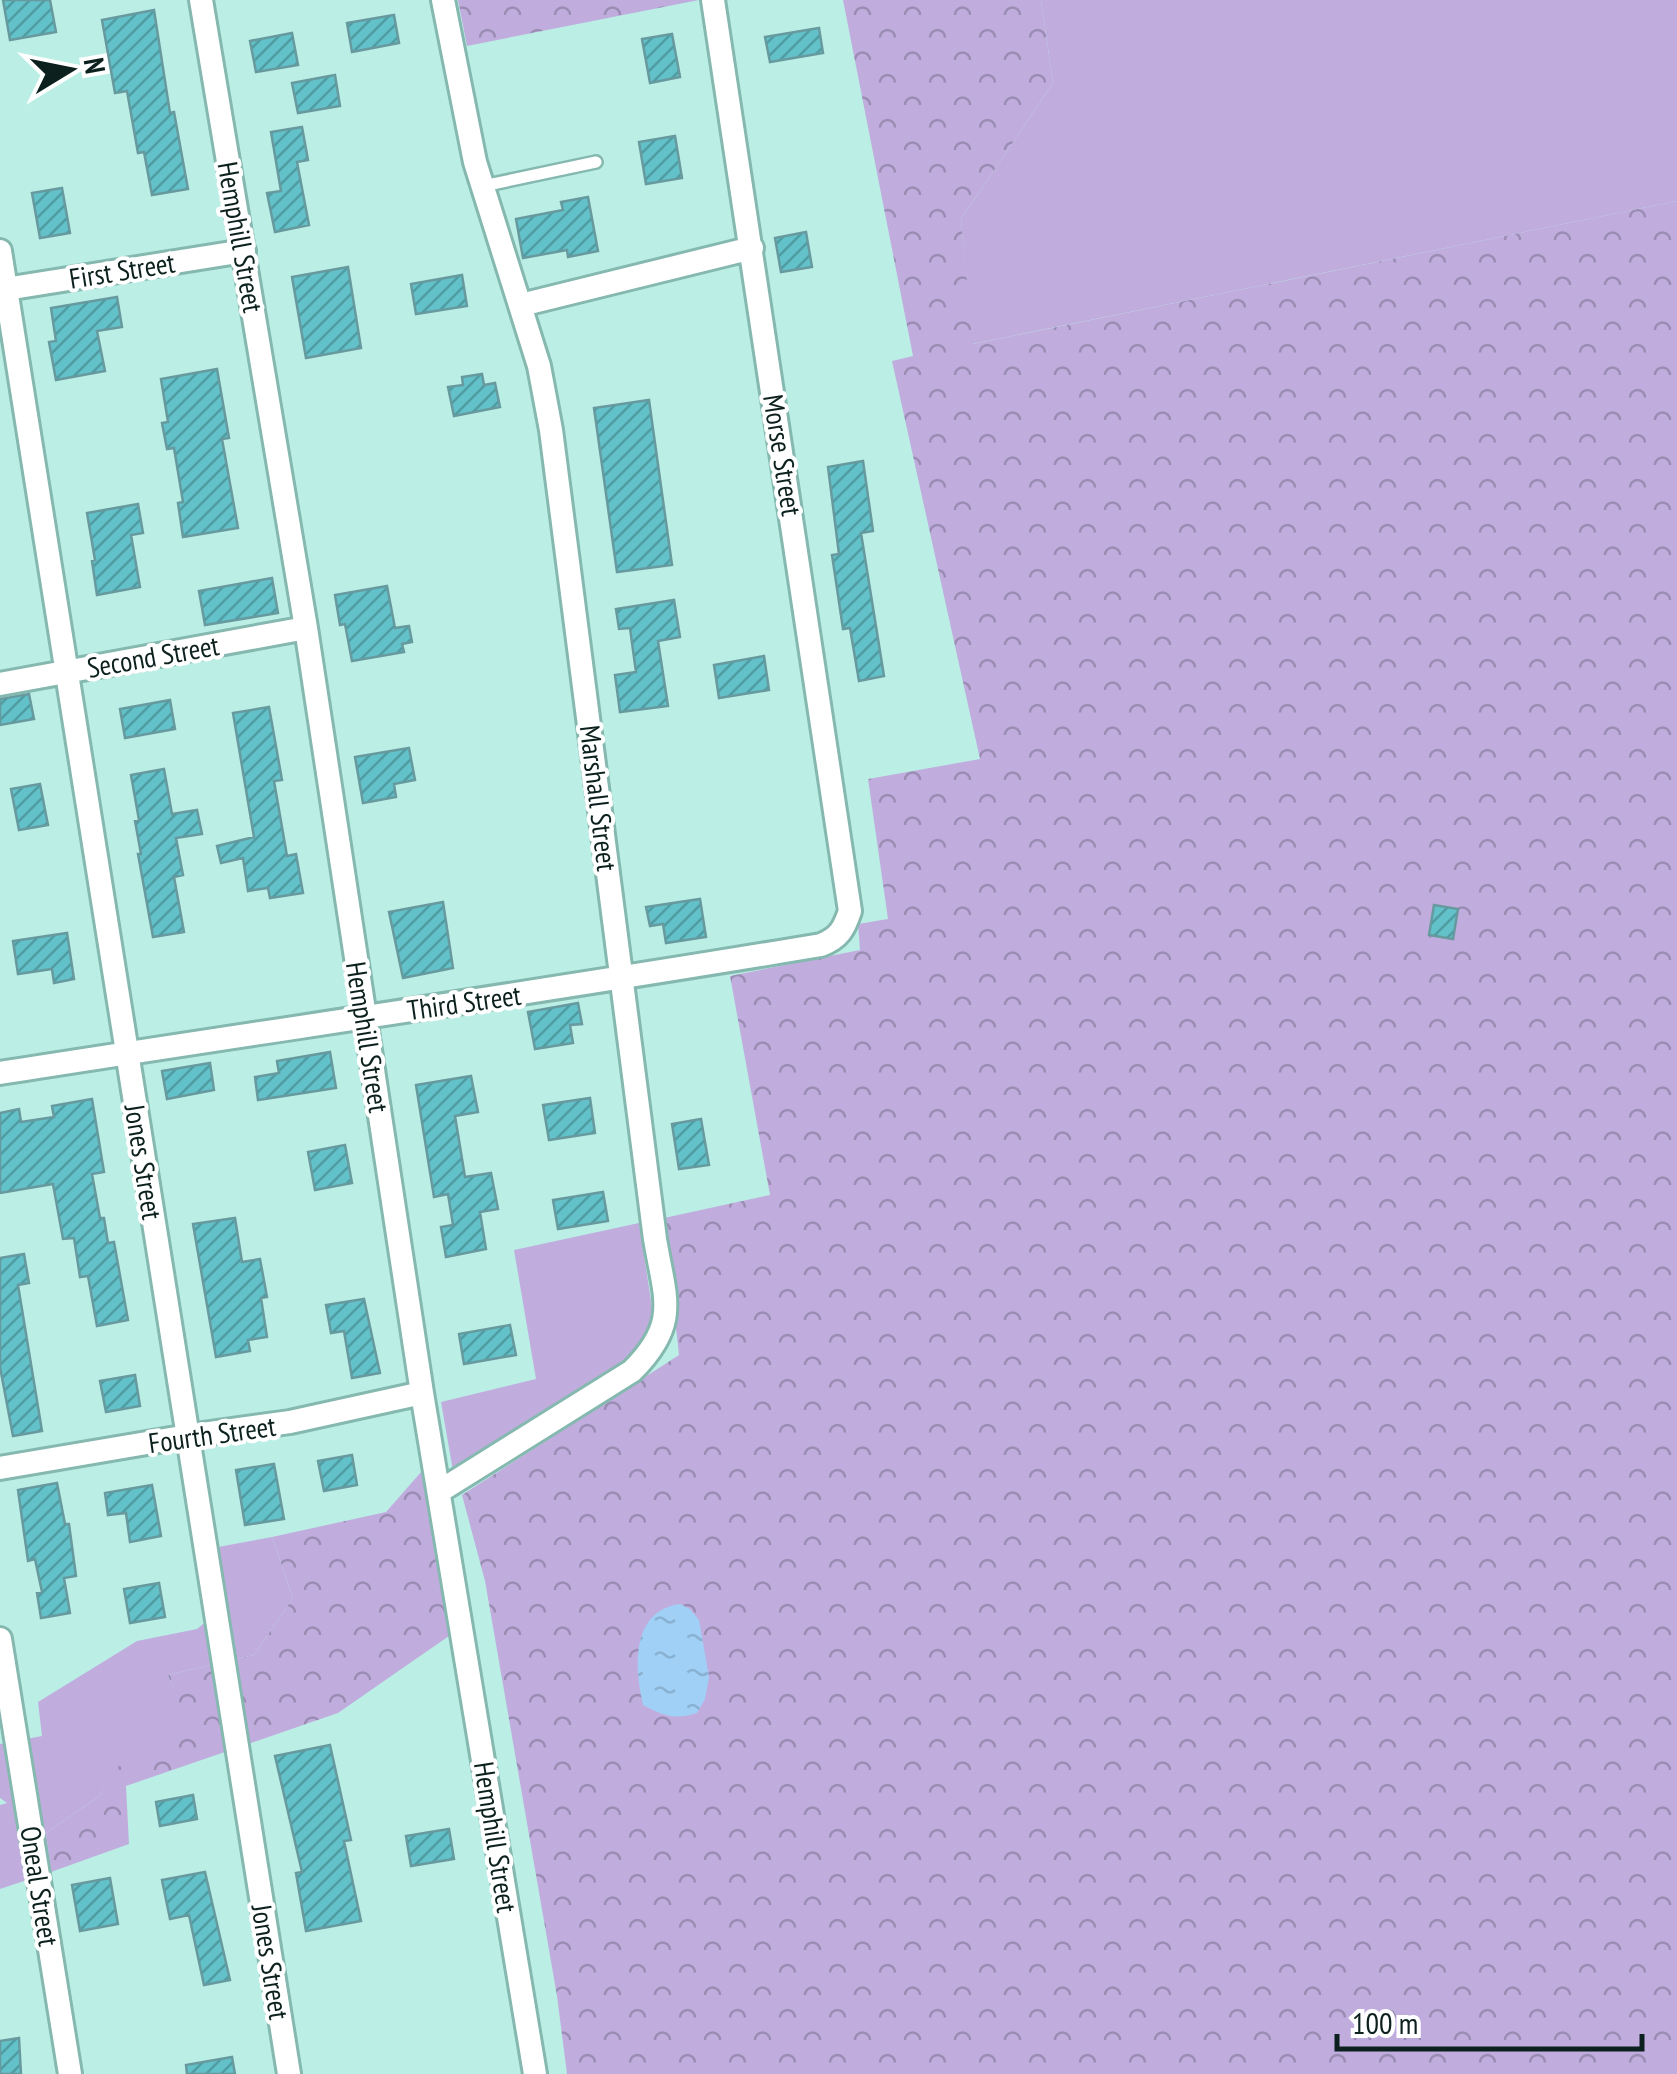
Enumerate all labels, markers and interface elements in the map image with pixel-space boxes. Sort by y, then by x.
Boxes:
north arrow [20,20,120,120]
text: N [76,55,115,76]
street label: Hemphill Street [210,159,272,316]
street label: First Street [67,243,178,297]
street label: Morse Street [755,392,811,519]
street label: Second Street [84,626,222,686]
street label: Marshall Street [572,723,626,873]
street label: Hemphill Street [338,959,398,1115]
street label: Third Street [405,976,524,1028]
street label: Jones Street [116,1101,171,1223]
street label: Fourth Street [146,1407,278,1461]
street label: Hemphill Street [466,1759,526,1915]
street label: Oneal Street [12,1823,68,1949]
street label: Jones Street [243,1901,298,2023]
scale bar [1337,1989,1642,2051]
text: 100 m [1352,2003,1418,2042]

